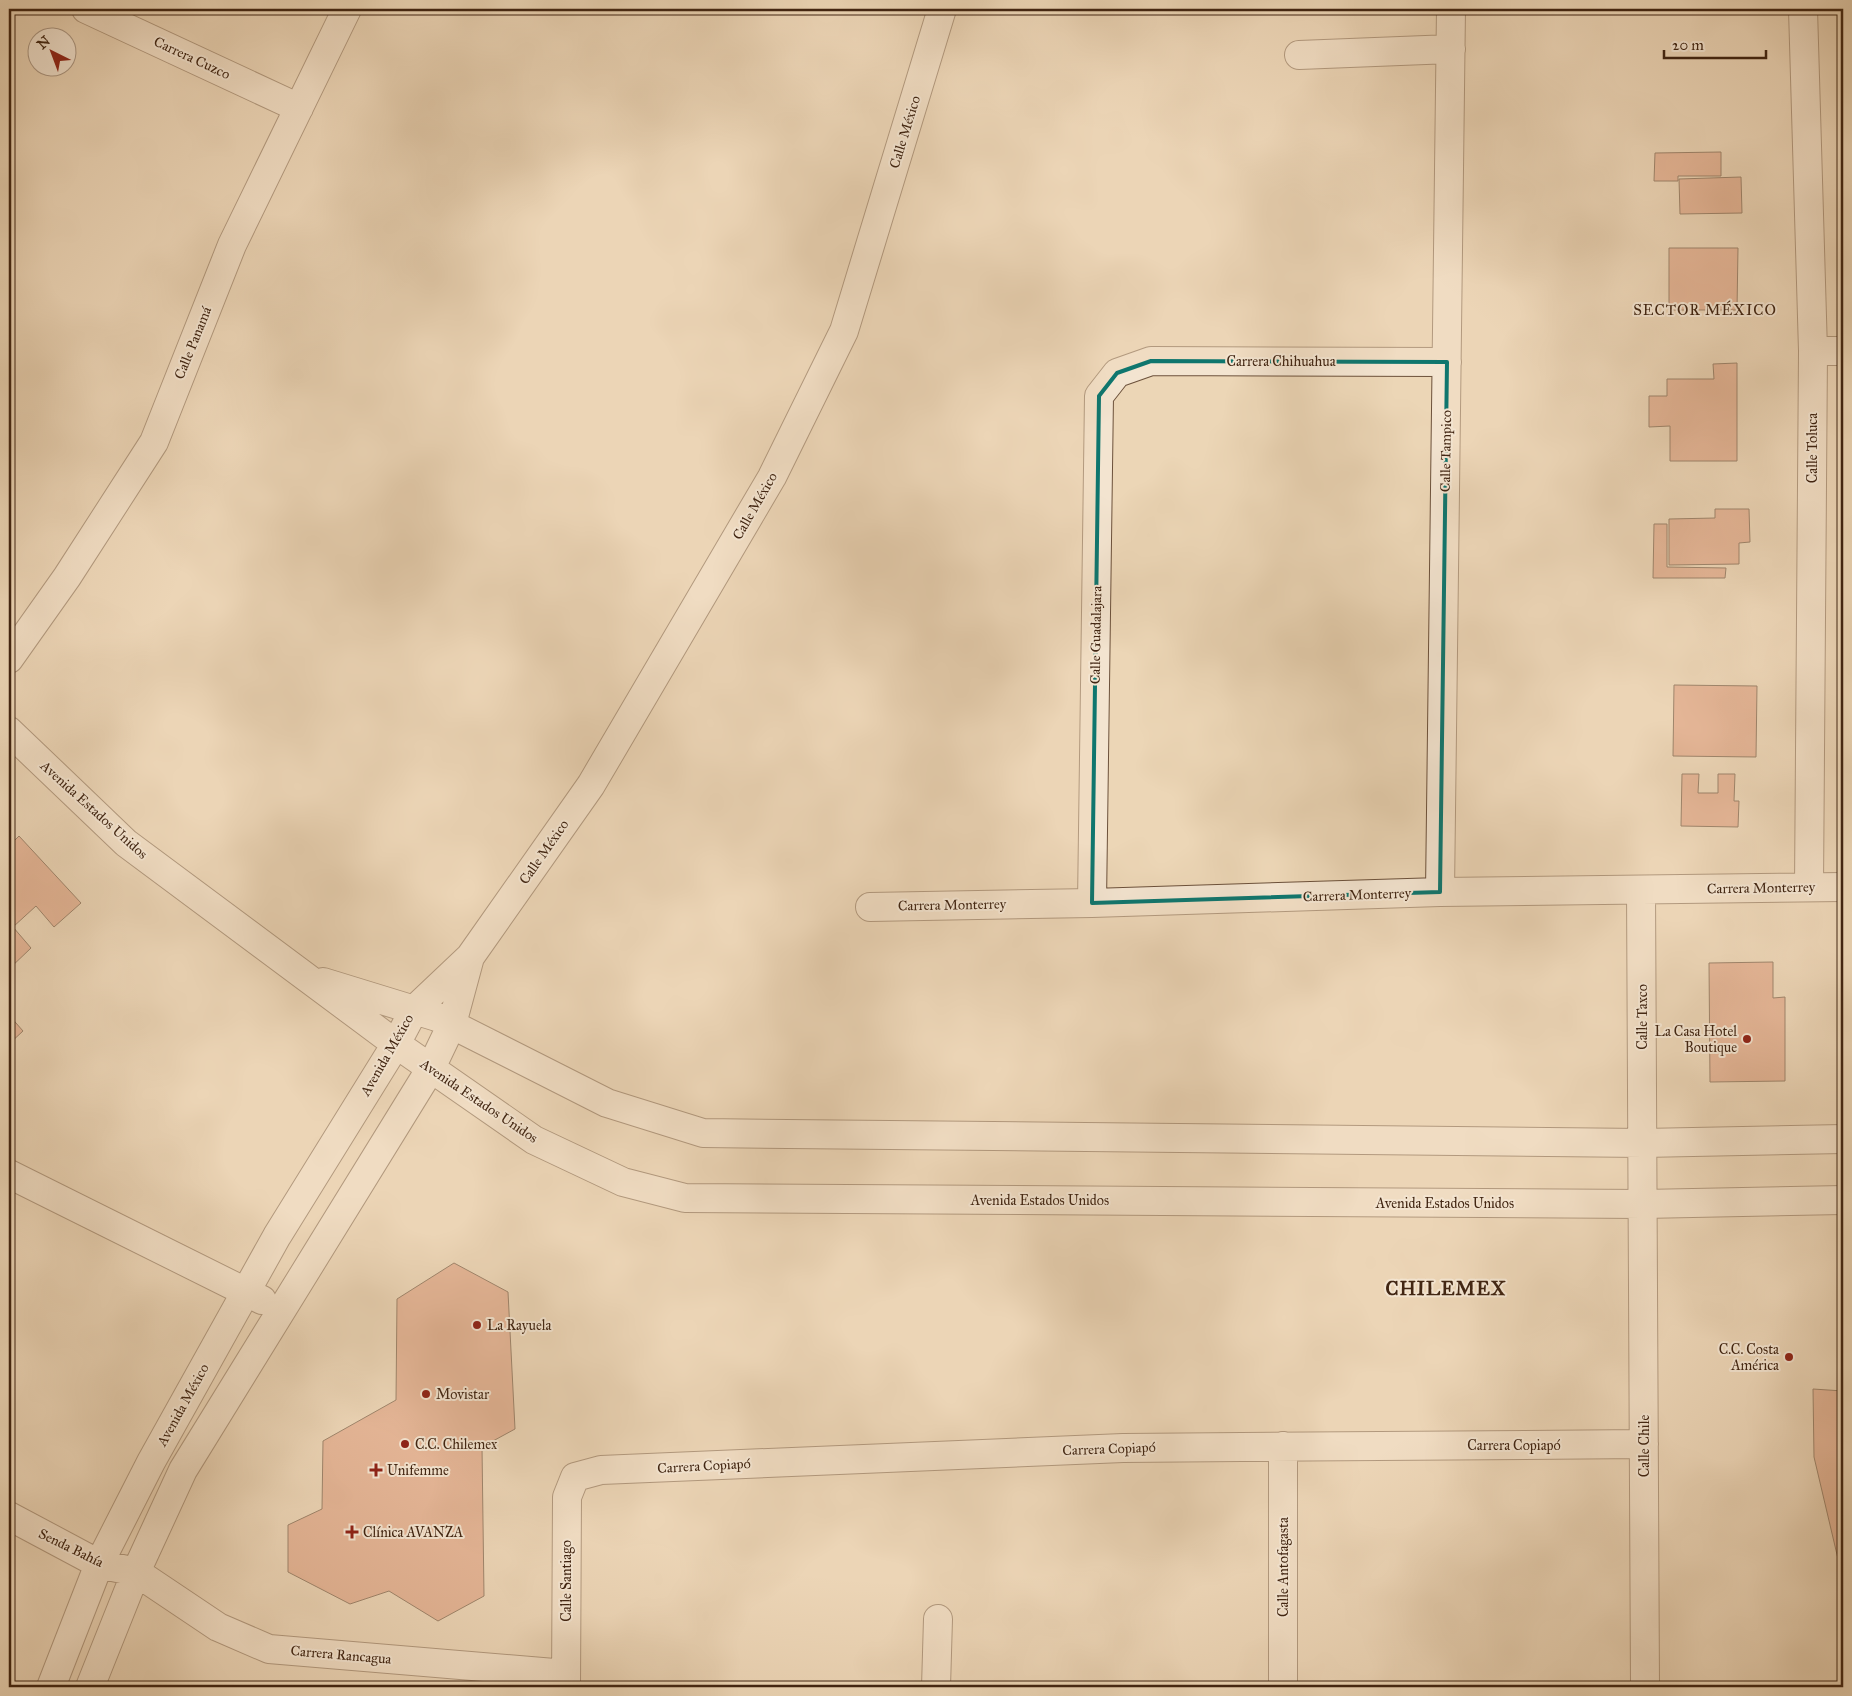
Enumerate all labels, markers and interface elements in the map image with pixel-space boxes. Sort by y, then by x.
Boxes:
north arrow [28,28,78,78]
scale bar [1664,28,1767,60]
text: N [34,32,54,53]
street label: Carrera Cuzco [151,33,233,83]
text: 20 m [1672,36,1704,54]
street label: Calle México [886,94,924,170]
district label: SECTOR MÉXICO [1633,300,1777,319]
street label: Calle Panamá [171,304,215,382]
street label: Carrera Chihuahua [1226,353,1336,370]
street label: Calle Tampico [1437,410,1455,492]
street label: Calle Toluca [1804,413,1821,483]
street label: Calle México [729,469,781,543]
street label: Calle Guadalajara [1087,585,1105,684]
street label: Avenida Estados Unidos [36,757,151,863]
street label: Calle México [516,816,572,888]
street label: Carrera Monterrey [1707,879,1816,897]
street label: Carrera Monterrey [1303,885,1412,905]
street label: Carrera Monterrey [898,896,1007,914]
street label: Calle Taxco [1634,984,1651,1050]
street label: Avenida México [356,1011,417,1100]
place label: La Casa Hotel Boutique [1655,1023,1737,1057]
marker: La Casa Hotel Boutique [1741,1033,1753,1045]
street label: Avenida Estados Unidos [416,1055,541,1147]
street label: Avenida Estados Unidos [970,1192,1109,1209]
street label: Avenida Estados Unidos [1375,1195,1514,1212]
district label: CHILEMEX [1385,1277,1507,1300]
place label: La Rayuela [487,1317,551,1334]
marker: La Rayuela [471,1319,483,1331]
place label: C.C. Costa América [1719,1341,1779,1374]
marker: C.C. Costa América [1783,1351,1795,1363]
street label: Avenida México [153,1361,213,1450]
place label: Movistar [436,1386,490,1403]
marker: Movistar [420,1388,432,1400]
street label: Calle Chile [1636,1415,1653,1477]
place label: C.C. Chilemex [415,1436,498,1453]
street label: Carrera Copiapó [1467,1437,1561,1454]
marker: C.C. Chilemex [399,1438,411,1450]
street label: Carrera Copiapó [1062,1439,1156,1459]
street label: Carrera Copiapó [657,1455,751,1477]
place label: Unifemme [387,1462,449,1479]
marker: Unifemme [369,1463,383,1477]
street label: Calle Antofagasta [1275,1517,1292,1617]
place label: Clínica AVANZA [363,1524,464,1541]
street label: Senda Bahía [36,1525,106,1571]
marker: Clínica AVANZA [345,1525,359,1539]
street label: Calle Santiago [558,1540,575,1622]
street label: Carrera Rancagua [290,1642,392,1668]

